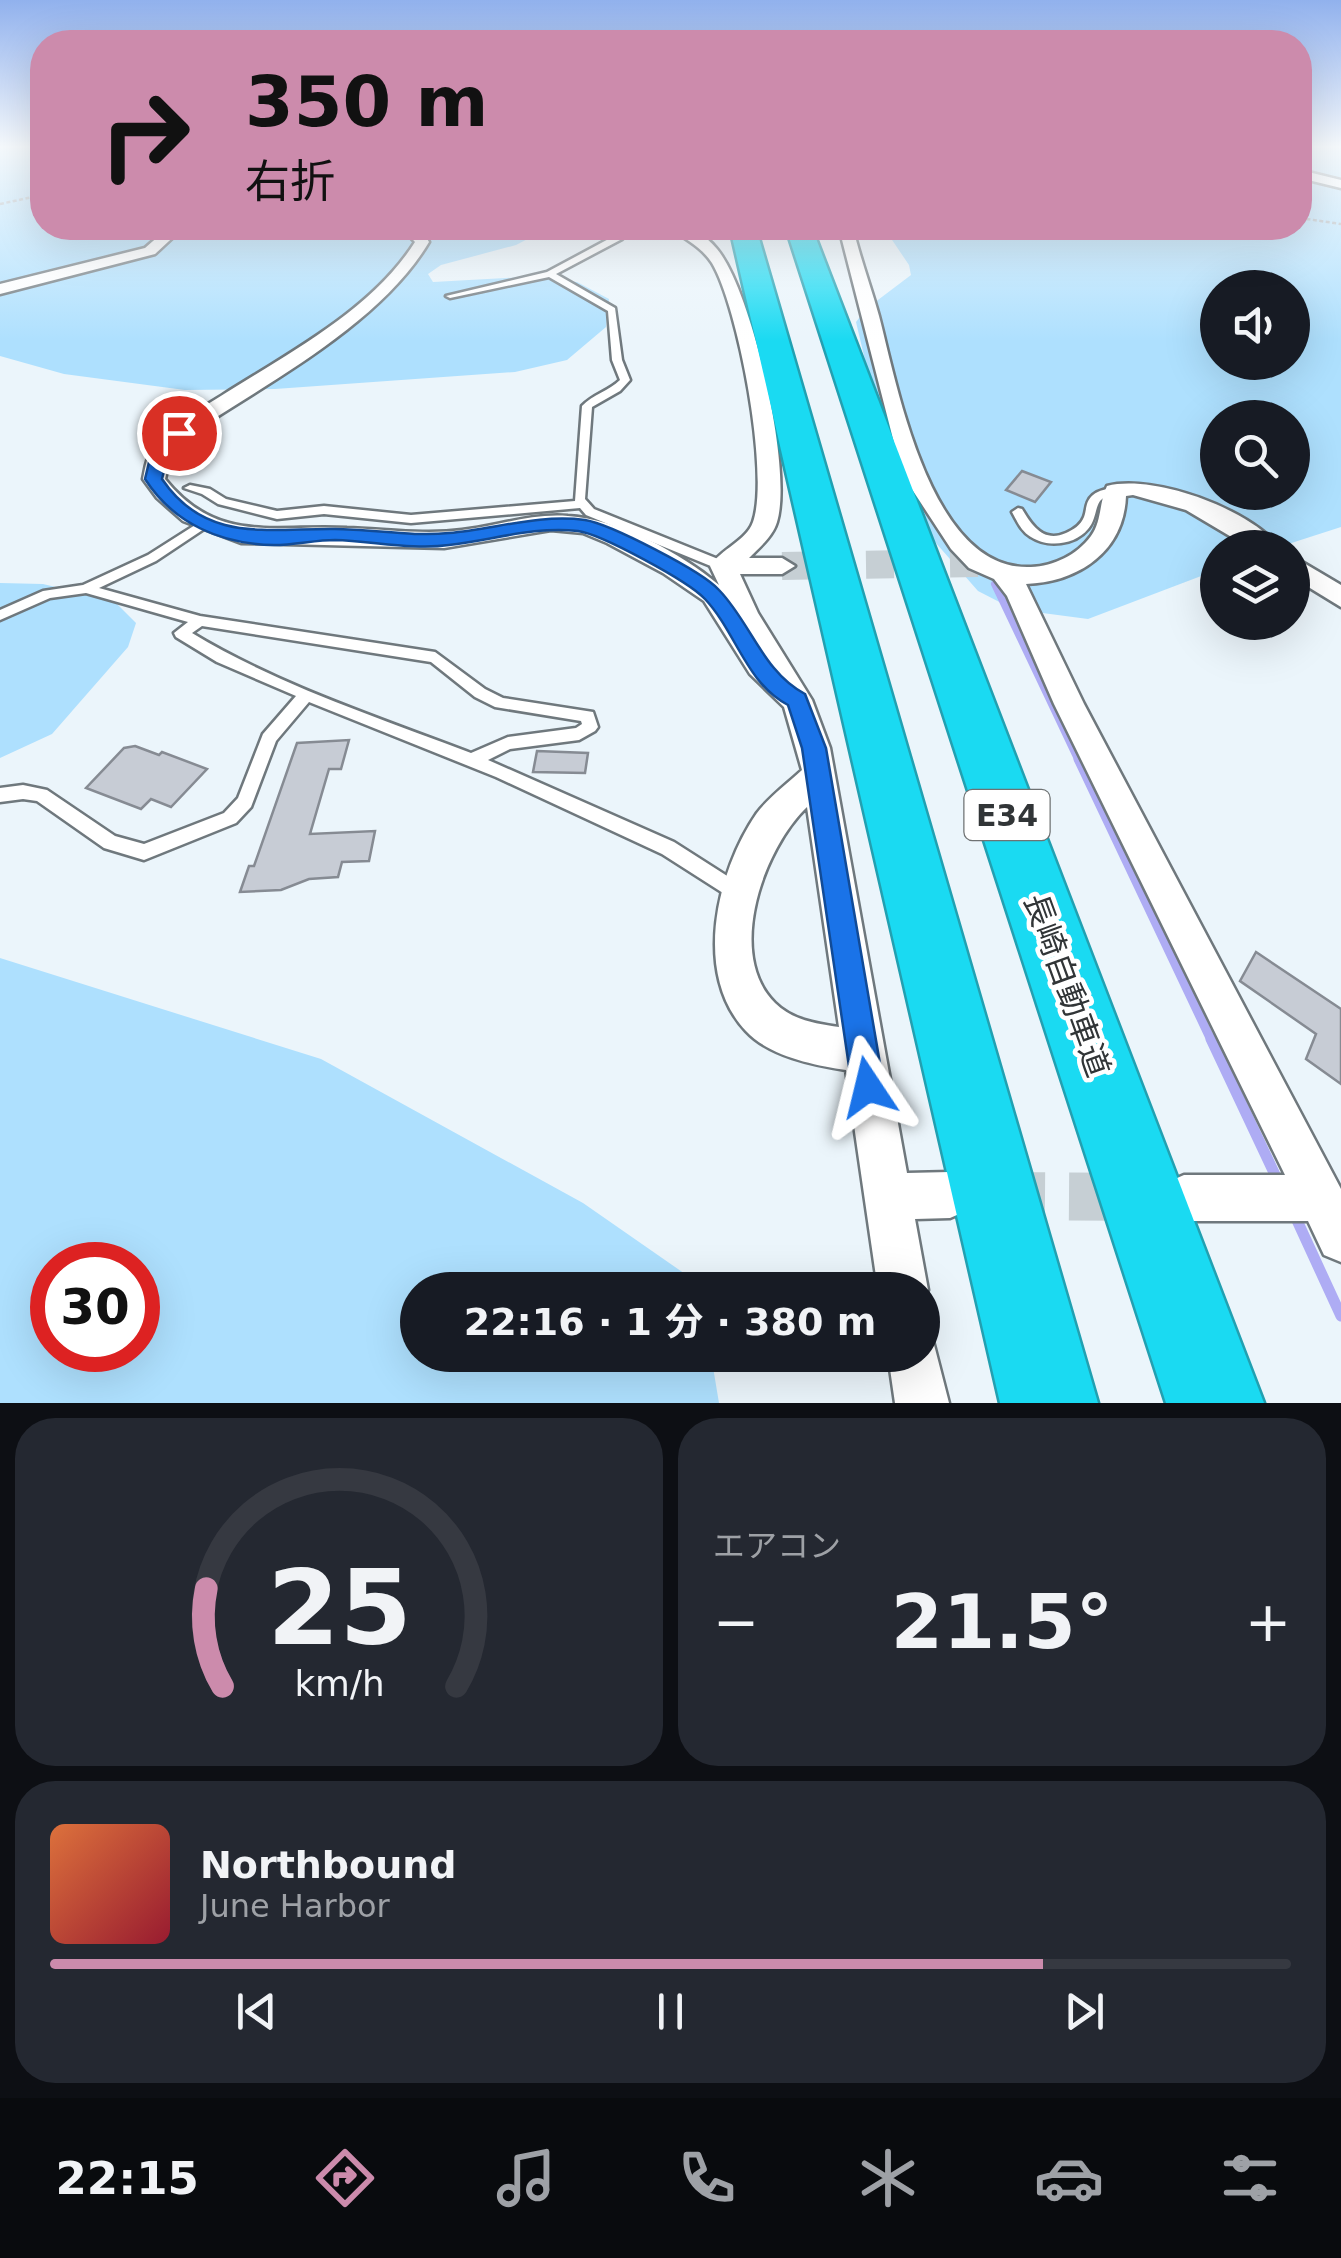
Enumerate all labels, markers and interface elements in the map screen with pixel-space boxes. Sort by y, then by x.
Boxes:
text: 350 m [245,61,488,143]
icon: right [80,70,210,200]
text: 右折 [245,155,335,208]
map controls [1200,270,1310,640]
button: sound [1200,270,1310,380]
pin [137,391,222,476]
button: search [1200,400,1310,510]
icon: arrive [152,406,207,461]
button: layers [1200,530,1310,640]
road number: E34 [964,790,1050,840]
street label: 長崎自動車道 [1016,888,1118,1082]
position arrow [816,1035,920,1139]
speed limit sign: 30 [30,1242,160,1372]
text: 22:16 · 1 分 · 380 m [464,1300,876,1344]
text: エアコン [713,1527,841,1565]
text: 25 [267,1547,411,1669]
text: 21.5° [891,1578,1113,1666]
text: − [713,1590,759,1654]
text: + [1245,1590,1291,1654]
text: km/h [294,1663,384,1704]
text: Northbound [200,1843,456,1887]
text: June Harbor [200,1887,390,1925]
icon: previous [229,1984,284,2039]
icon: pause [643,1984,698,2039]
icon: next [1057,1984,1112,2039]
icon: directions [310,2143,380,2213]
icon: music [491,2143,561,2213]
icon: phone [672,2143,742,2213]
icon: climate [853,2143,923,2213]
icon: car [1034,2143,1104,2213]
icon: filters [1215,2143,1285,2213]
text: 22:15 [56,2152,199,2205]

